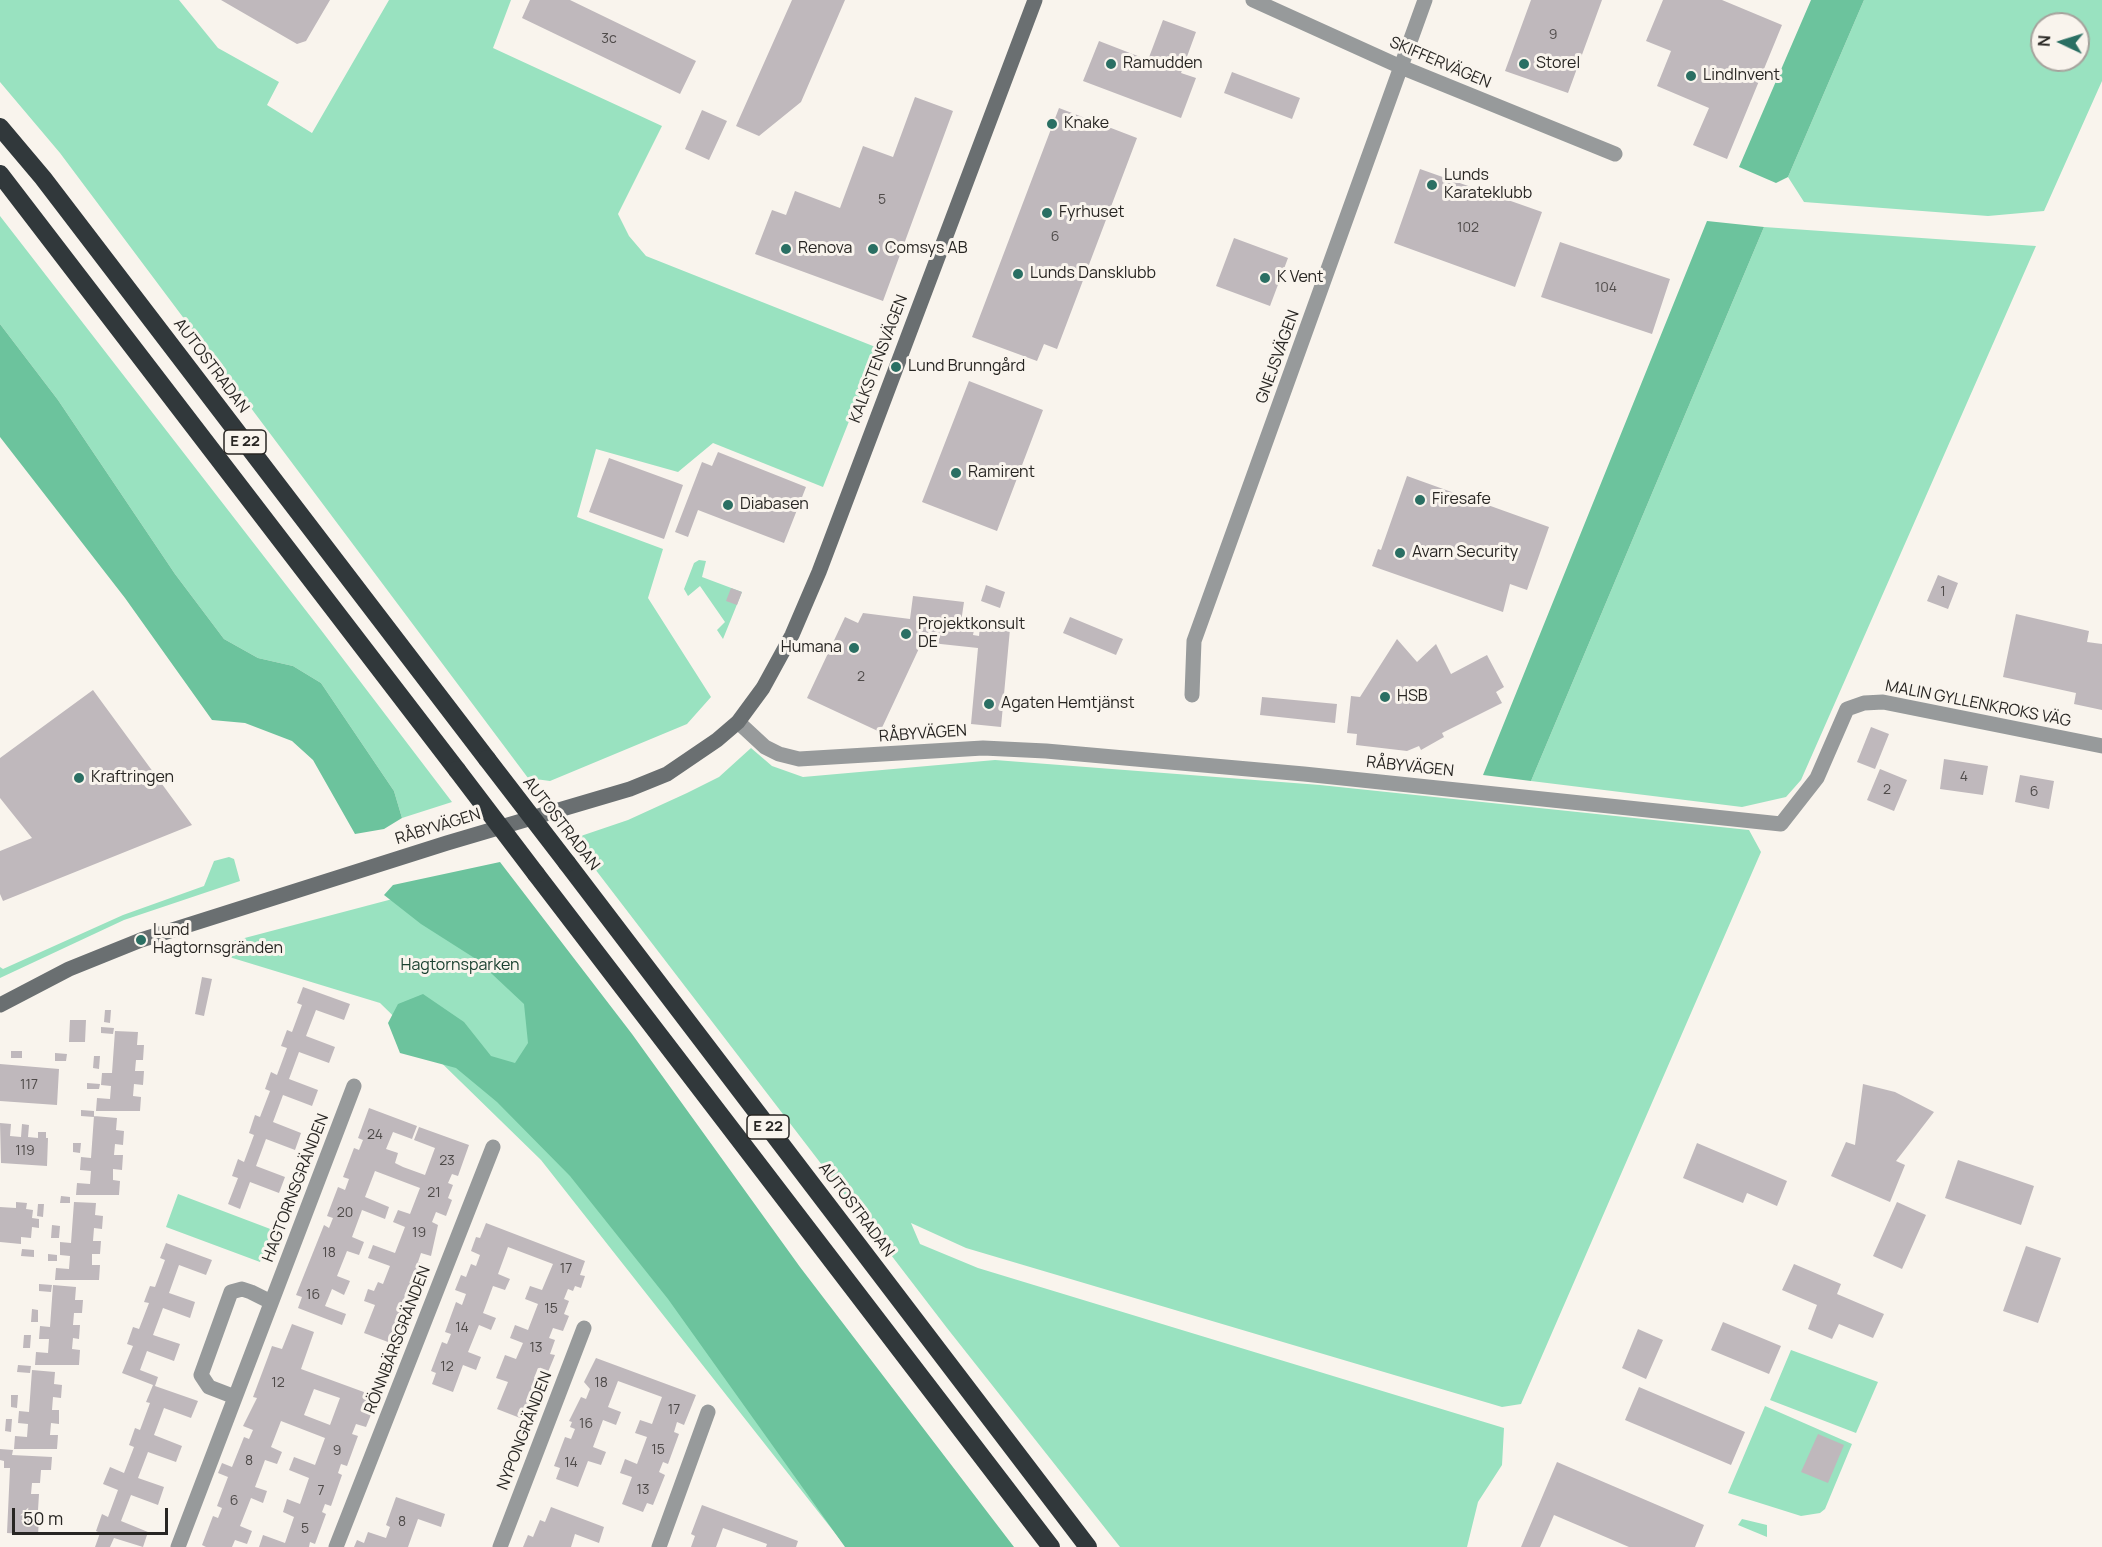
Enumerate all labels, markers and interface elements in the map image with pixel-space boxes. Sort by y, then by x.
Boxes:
north arrow [2030,12,2090,72]
house number: 9 [1549,27,1557,43]
house number: 3c [601,31,617,47]
street label: SKIFFERVÄGEN [1386,33,1494,93]
text: N [2033,34,2055,47]
place label: Ramudden [1123,54,1203,74]
place label: Storel [1536,54,1580,74]
marker: Ramudden [1104,57,1118,71]
marker: Storel [1517,57,1531,71]
place label: LindInvent [1703,66,1780,86]
marker: LindInvent [1684,69,1698,83]
place label: Knake [1064,114,1109,134]
marker: Knake [1045,117,1059,131]
place label: Lunds Karateklubb [1444,166,1532,204]
marker: Lunds Karateklubb [1425,178,1439,192]
house number: 5 [878,192,886,208]
place label: Fyrhuset [1059,203,1124,223]
marker: Fyrhuset [1040,206,1054,220]
house number: 102 [1457,220,1479,236]
house number: 6 [1051,229,1059,245]
place label: Renova [798,239,852,259]
place label: Comsys AB [885,239,968,259]
marker: Renova [779,242,793,256]
marker: Comsys AB [866,242,880,256]
place label: Lunds Dansklubb [1030,264,1156,284]
marker: Lunds Dansklubb [1011,267,1025,281]
place label: K Vent [1277,268,1323,288]
marker: K Vent [1258,271,1272,285]
house number: 104 [1595,280,1617,296]
street label: KALKSTENSVÄGEN [846,292,912,426]
street label: GNEJSVÄGEN [1252,308,1304,406]
street label: AUTOSTRADAN [169,315,253,417]
place label: Lund Brunngård [908,357,1025,377]
marker: Lund Brunngård [889,360,903,374]
road number: E 22 [224,430,266,454]
place label: Ramirent [968,463,1035,483]
marker: Ramirent [949,466,963,480]
place label: Firesafe [1432,490,1491,510]
marker: Firesafe [1413,493,1427,507]
place label: Diabasen [740,495,809,515]
marker: Diabasen [721,498,735,512]
place label: Avarn Security [1412,543,1518,563]
marker: Avarn Security [1393,546,1407,560]
house number: 1 [1940,584,1946,600]
place label: Projektkonsult DE [918,615,1025,653]
marker: Projektkonsult DE [899,627,913,641]
place label: Humana [781,638,842,658]
marker: Humana [847,641,861,655]
house number: 2 [857,669,865,685]
street label: MALIN GYLLENKROKS VÄG [1884,677,2072,731]
place label: HSB [1397,687,1428,707]
marker: HSB [1378,690,1392,704]
place label: Agaten Hemtjänst [1001,694,1135,714]
marker: Agaten Hemtjänst [982,697,996,711]
street label: RÅBYVÄGEN [878,721,968,747]
street label: RÅBYVÄGEN [1365,753,1455,781]
place label: Kraftringen [91,768,174,788]
house number: 4 [1960,769,1968,785]
marker: Kraftringen [72,771,86,785]
street label: AUTOSTRADAN [519,773,603,875]
house number: 2 [1883,782,1891,798]
house number: 6 [2030,784,2038,800]
street label: RÅBYVÄGEN [393,805,483,849]
place label: Lund Hagtornsgränden [153,921,283,959]
marker: Lund Hagtornsgränden [134,933,148,947]
park label: Hagtornsparken [400,956,520,976]
house number: 117 [20,1077,38,1093]
street label: HAGTORNSGRÄNDEN [259,1111,333,1265]
road number: E 22 [747,1115,789,1139]
house number: 24 [367,1127,383,1143]
house number: 119 [15,1143,35,1159]
house number: 23 [439,1153,455,1169]
street label: AUTOSTRADAN [814,1159,898,1261]
house number: 21 [427,1185,441,1201]
house number: 20 [337,1205,353,1221]
house number: 19 [412,1225,426,1241]
house number: 18 [322,1245,336,1261]
house number: 17 [560,1261,572,1277]
street label: RÖNNBÄRSGRÄNDEN [361,1263,435,1417]
house number: 16 [306,1287,320,1303]
house number: 15 [544,1301,558,1317]
house number: 14 [455,1320,469,1336]
house number: 13 [529,1340,543,1356]
house number: 12 [440,1359,454,1375]
street label: NYPONGRÄNDEN [494,1369,556,1493]
house number: 12 [271,1375,285,1391]
house number: 18 [594,1375,608,1391]
house number: 17 [668,1402,680,1418]
house number: 16 [579,1416,593,1432]
house number: 15 [651,1442,665,1458]
house number: 9 [333,1443,341,1459]
house number: 8 [245,1453,253,1469]
house number: 14 [564,1455,578,1471]
house number: 13 [636,1482,650,1498]
house number: 7 [317,1483,325,1499]
house number: 6 [230,1493,238,1509]
scale bar [15,1496,171,1534]
text: 50 m [23,1506,63,1530]
house number: 8 [398,1514,406,1530]
house number: 5 [301,1521,309,1537]

